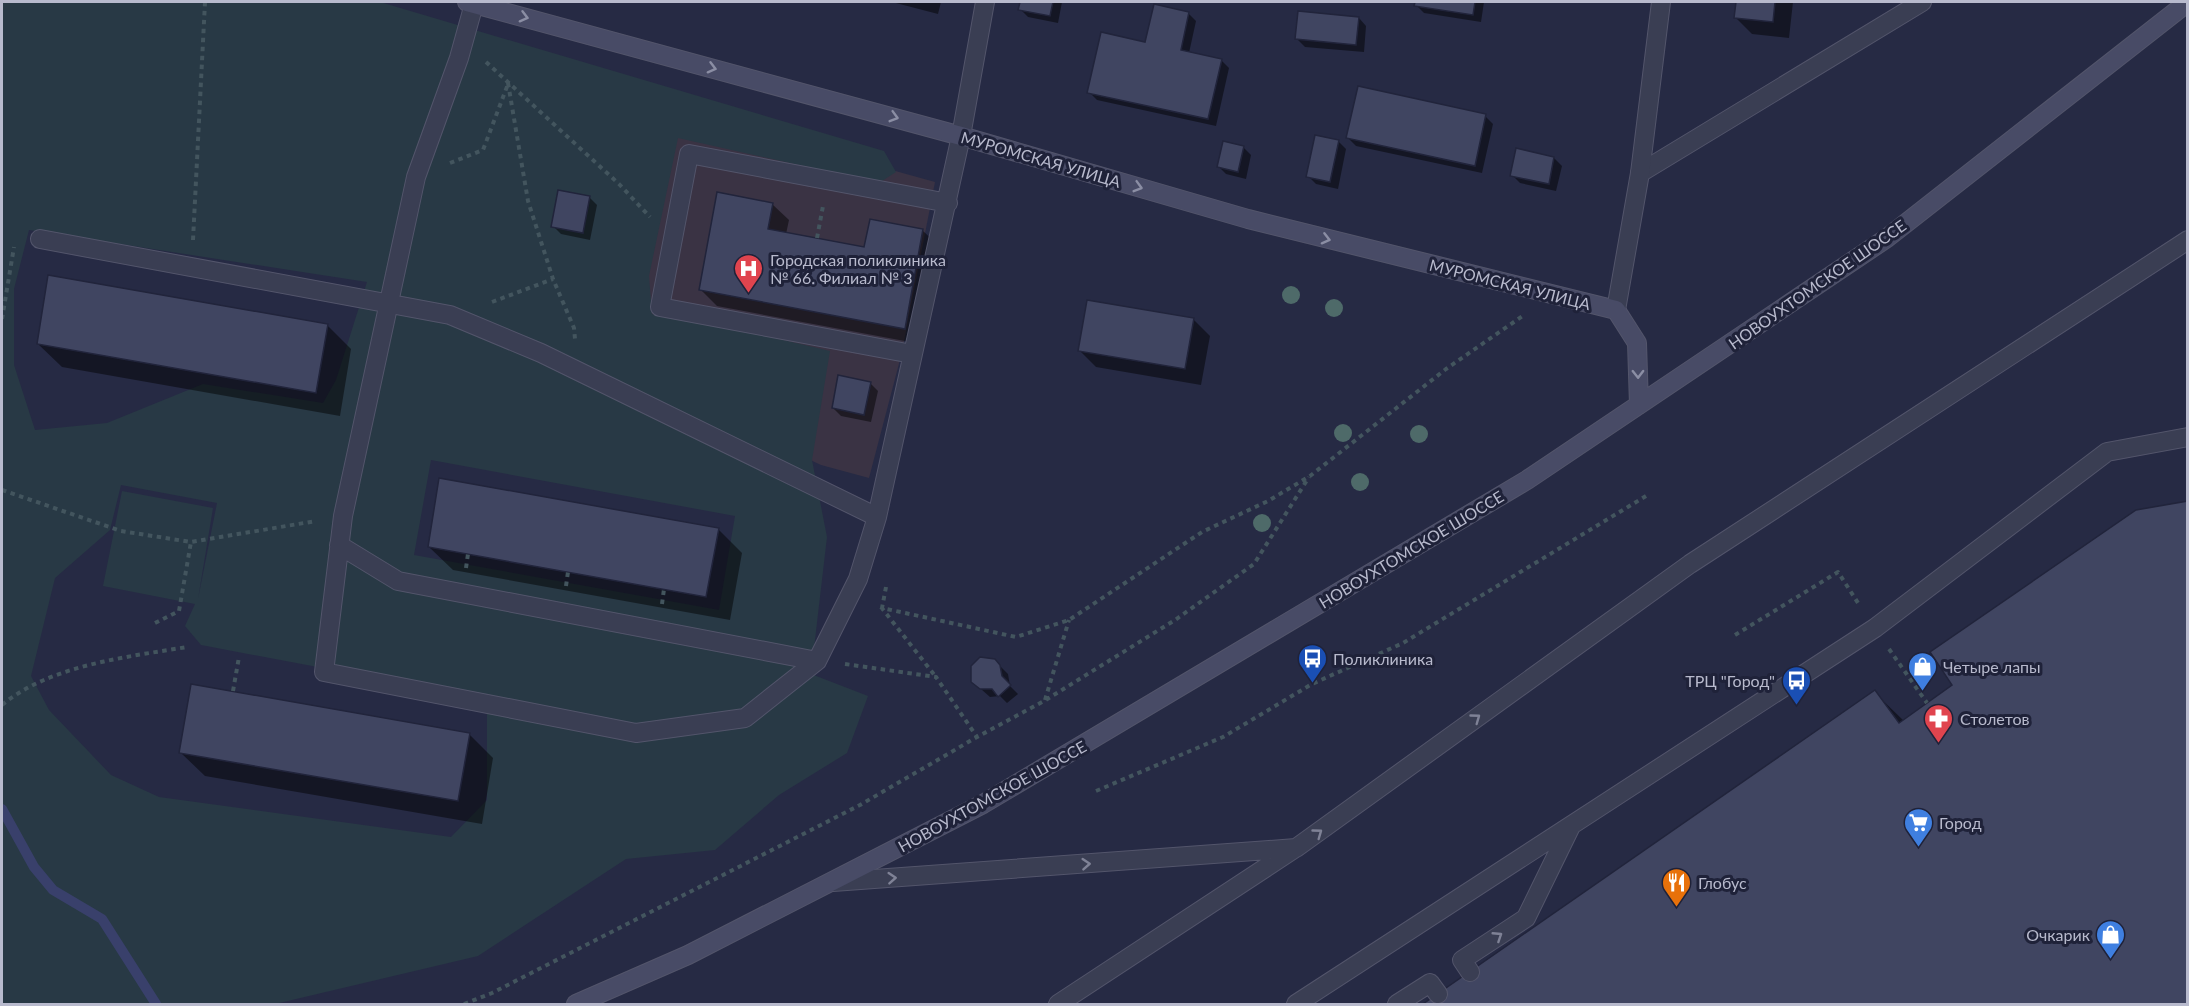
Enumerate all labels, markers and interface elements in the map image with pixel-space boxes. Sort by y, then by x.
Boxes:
one-way arrow [518,10,529,22]
one-way arrow [707,60,717,73]
one-way arrow [888,110,899,122]
street label: МУРОМСКАЯ УЛИЦА [959,127,1123,191]
one-way arrow [1132,180,1143,192]
street label: НОВОУХТОМСКОЕ ШОССЕ [1725,215,1909,353]
one-way arrow [1321,231,1331,244]
place label: Городская поликлиника № 66. Филиал № 3 [770,250,946,287]
hospital icon: Городская поликлиника № 66. Филиал № 3 [733,252,765,294]
street label: МУРОМСКАЯ УЛИЦА [1428,255,1593,313]
one-way arrow [1632,370,1644,379]
street label: НОВОУХТОМСКОЕ ШОССЕ [1315,486,1507,612]
bus stop icon: Поликлиника [1296,642,1328,684]
place label: Поликлиника [1333,649,1433,668]
shop icon: Четыре лапы [1906,650,1938,692]
place label: Четыре лапы [1943,657,2041,676]
bus stop icon: ТРЦ "Город" [1780,664,1812,706]
place label: ТРЦ "Город" [1685,671,1775,690]
pharmacy icon: Столетов [1923,702,1955,744]
place label: Столетов [1960,709,2029,728]
one-way arrow [1469,715,1480,726]
street label: НОВОУХТОМСКОЕ ШОССЕ [895,736,1089,856]
supermarket icon: Город [1902,806,1934,848]
place label: Город [1939,813,1982,832]
one-way arrow [1311,829,1322,840]
one-way arrow [1082,857,1091,870]
restaurant icon: Глобус [1661,866,1693,908]
one-way arrow [887,872,896,885]
place label: Глобус [1698,873,1747,892]
shop icon: Очкарик [2095,918,2127,960]
place label: Очкарик [2026,925,2091,944]
one-way arrow [1492,931,1502,943]

